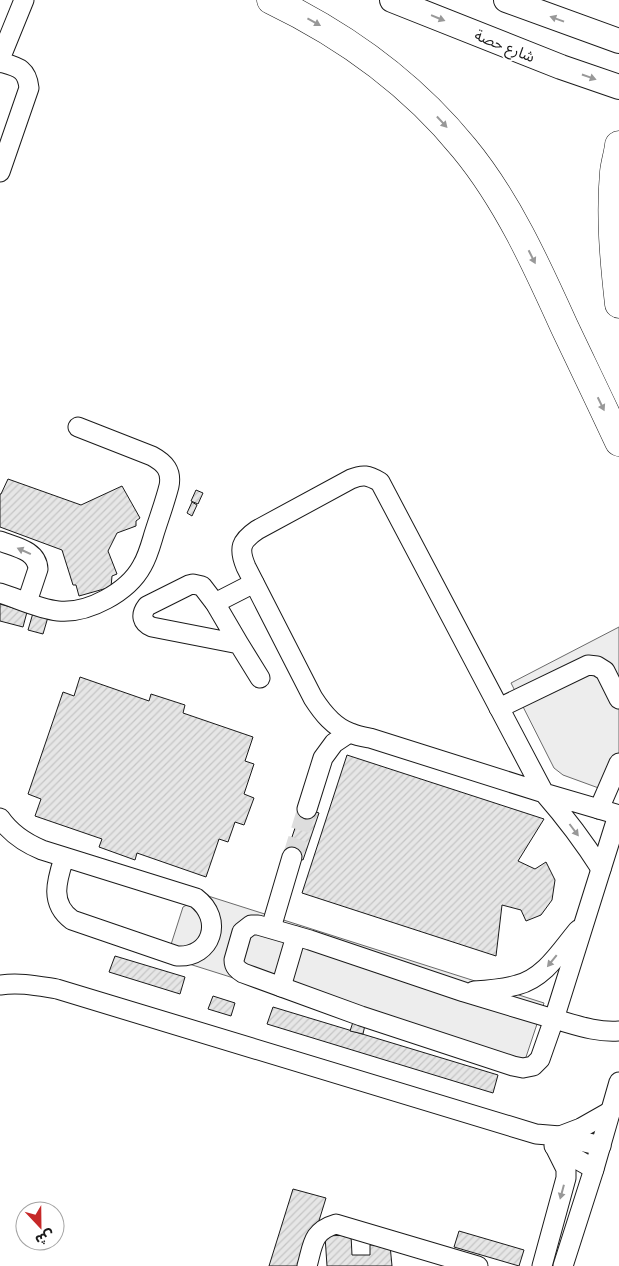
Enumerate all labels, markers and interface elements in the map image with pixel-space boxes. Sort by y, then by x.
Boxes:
one-way arrow [431,14,446,22]
one-way arrow [549,15,564,22]
one-way arrow [307,18,322,26]
street label: شارع حصة [471,25,538,69]
one-way arrow [582,73,597,81]
one-way arrow [436,116,448,128]
one-way arrow [527,249,536,264]
one-way arrow [597,396,605,411]
one-way arrow [17,546,31,554]
one-way arrow [569,823,580,836]
one-way arrow [547,954,558,967]
one-way arrow [558,1185,566,1200]
north arrow [15,1201,65,1251]
text: ش [33,1227,57,1250]

